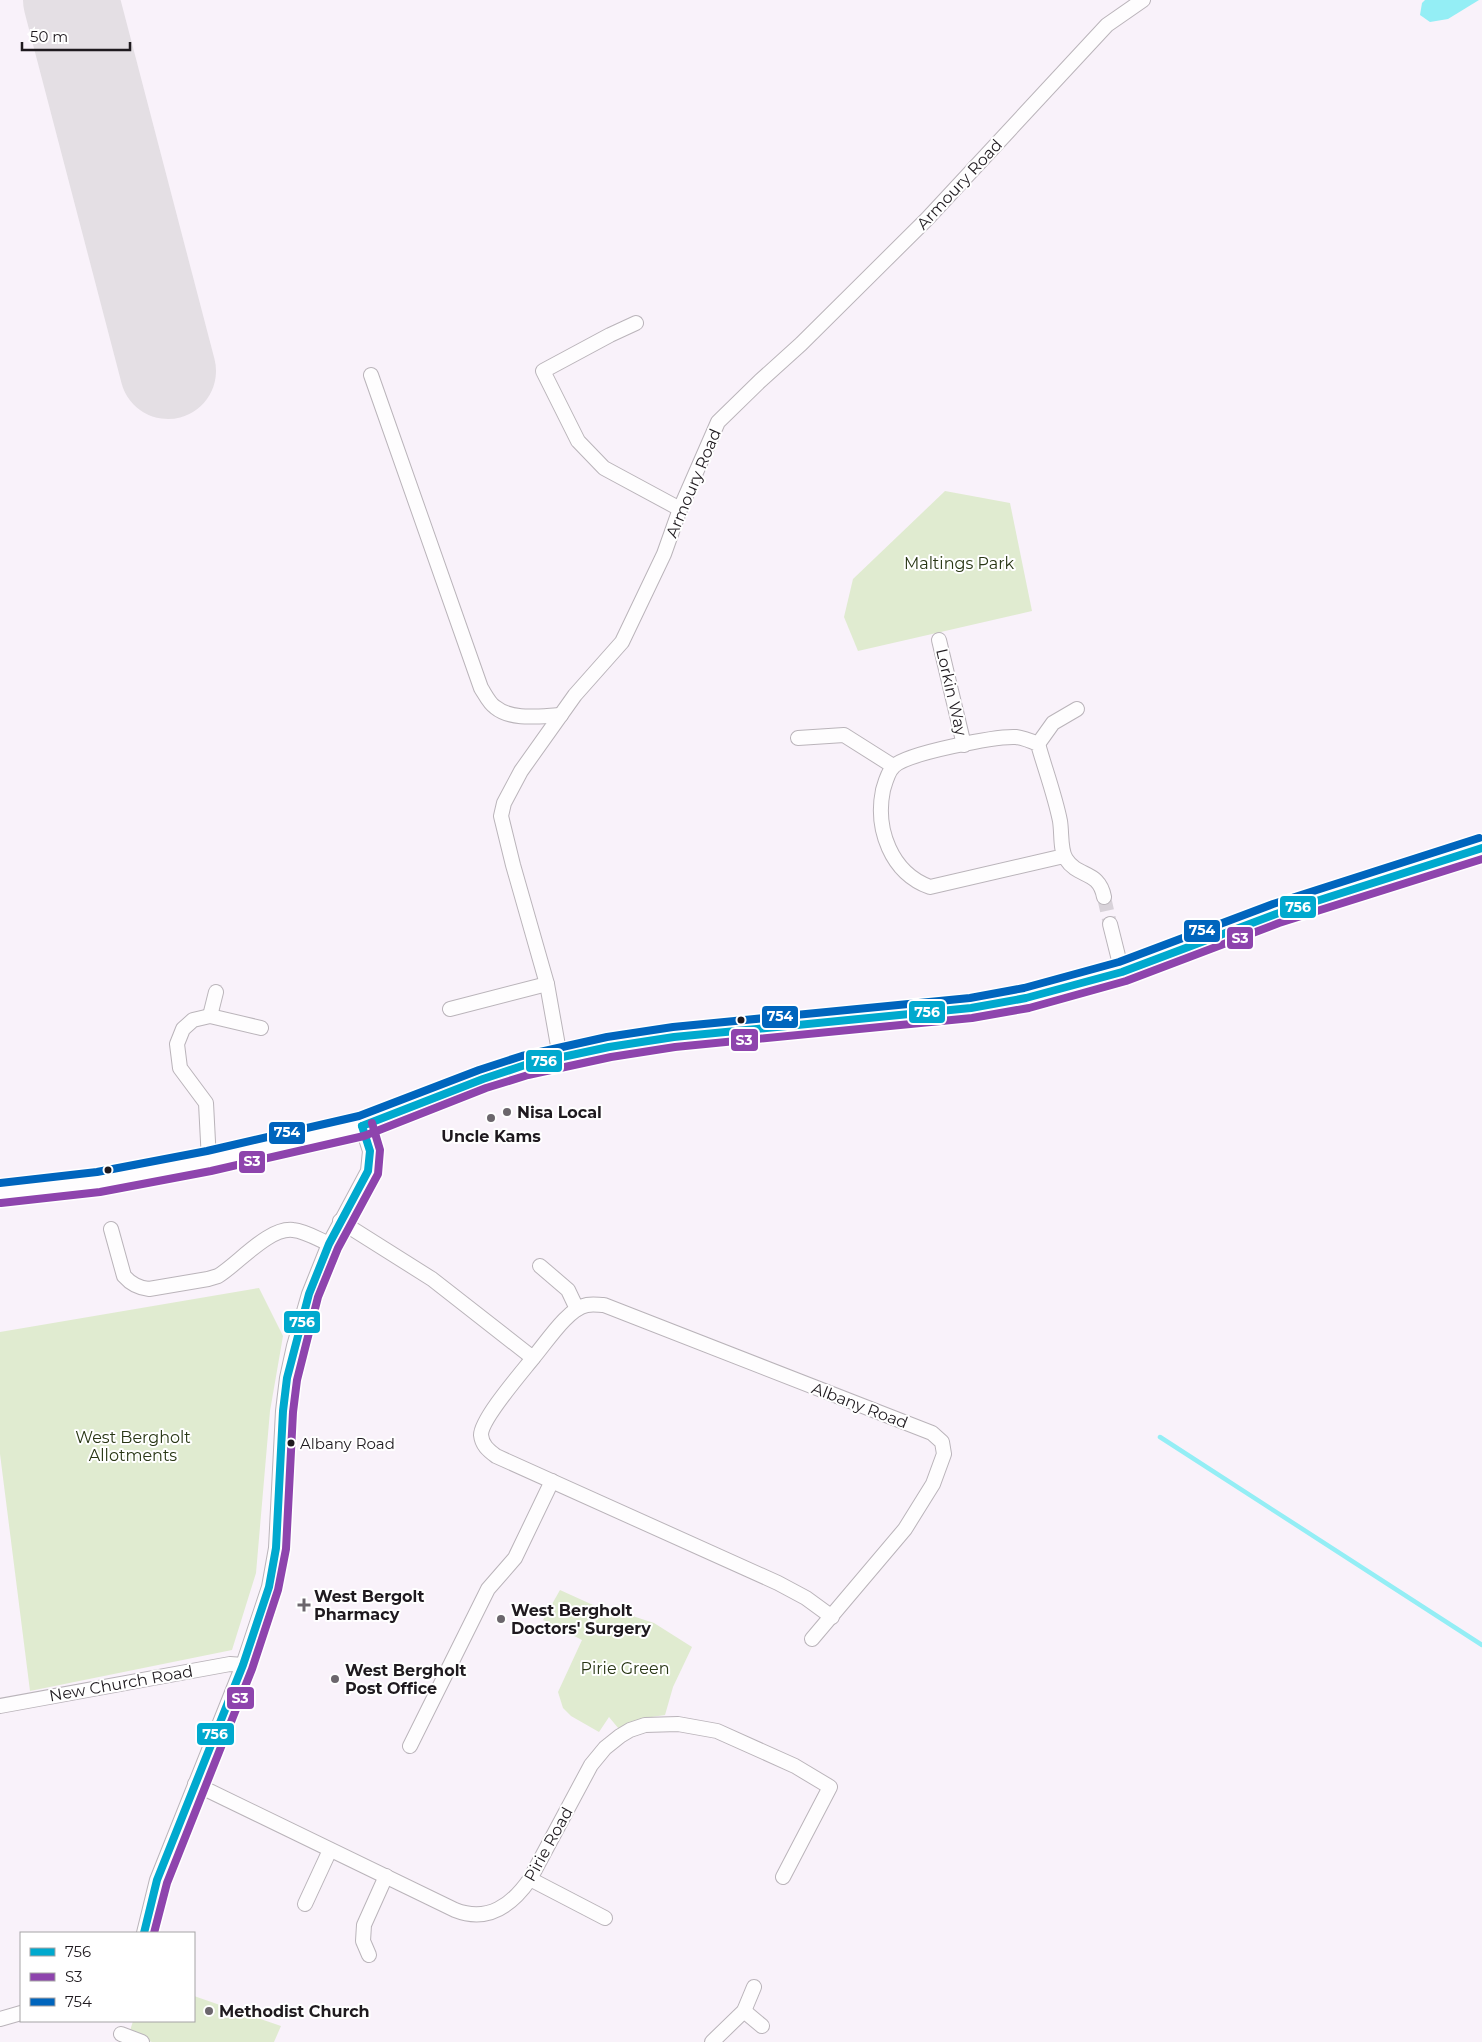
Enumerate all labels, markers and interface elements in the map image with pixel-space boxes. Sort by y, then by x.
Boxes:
scale bar [22,20,130,52]
text: 50 m [30,27,68,46]
street label: Armoury Road [913,135,1006,233]
street label: Armoury Road [662,426,725,541]
park label: Maltings Park [904,554,1014,573]
street label: Lorkin Way [932,647,971,738]
line badge: 756 [1279,895,1317,919]
text: 756 [1285,898,1311,916]
line badge: 754 [1183,919,1221,943]
text: 754 [1189,921,1216,939]
line badge: S3 [1226,926,1254,950]
text: S3 [1231,929,1249,947]
line badge: 756 [908,1000,946,1024]
text: 756 [914,1003,940,1021]
line badge: 754 [761,1005,799,1029]
text: 754 [767,1007,794,1025]
unlabelled marker [736,1015,746,1025]
line badge: S3 [730,1028,759,1052]
text: S3 [735,1031,753,1049]
line badge: 756 [525,1049,563,1073]
text: 756 [531,1052,557,1070]
place label: Nisa Local [517,1103,602,1122]
marker: Nisa Local [501,1106,513,1118]
marker: Uncle Kams [485,1112,497,1124]
line badge: 754 [268,1121,306,1145]
text: 754 [274,1123,301,1141]
place label: Uncle Kams [441,1127,541,1146]
line badge: S3 [238,1150,266,1174]
text: S3 [243,1152,261,1170]
unlabelled marker [103,1165,113,1175]
line badge: 756 [283,1310,321,1334]
text: 756 [289,1313,315,1331]
street label: Albany Road [809,1378,910,1432]
park label: West Bergholt Allotments [75,1428,191,1465]
place label: Albany Road [300,1434,395,1453]
marker: Albany Road [286,1438,296,1448]
place label: West Bergolt Pharmacy [314,1587,424,1624]
marker: West Bergolt Pharmacy [298,1599,310,1611]
place label: West Bergholt Doctors' Surgery [511,1601,651,1638]
marker: West Bergholt Doctors' Surgery [495,1613,507,1625]
park label: Pirie Green [581,1659,669,1678]
street label: New Church Road [48,1661,194,1705]
place label: West Bergholt Post Office [345,1661,467,1698]
marker: West Bergholt Post Office [329,1673,341,1685]
line badge: S3 [226,1686,255,1710]
text: S3 [231,1689,249,1707]
line badge: 756 [196,1722,235,1746]
text: 756 [202,1725,228,1743]
street label: Pirie Road [520,1804,577,1885]
legend [20,1932,195,2022]
text: 756 [65,1942,91,1961]
text: S3 [65,1967,83,1986]
text: 754 [65,1992,92,2011]
place label: Methodist Church [219,2002,370,2021]
marker: Methodist Church [203,2005,215,2017]

